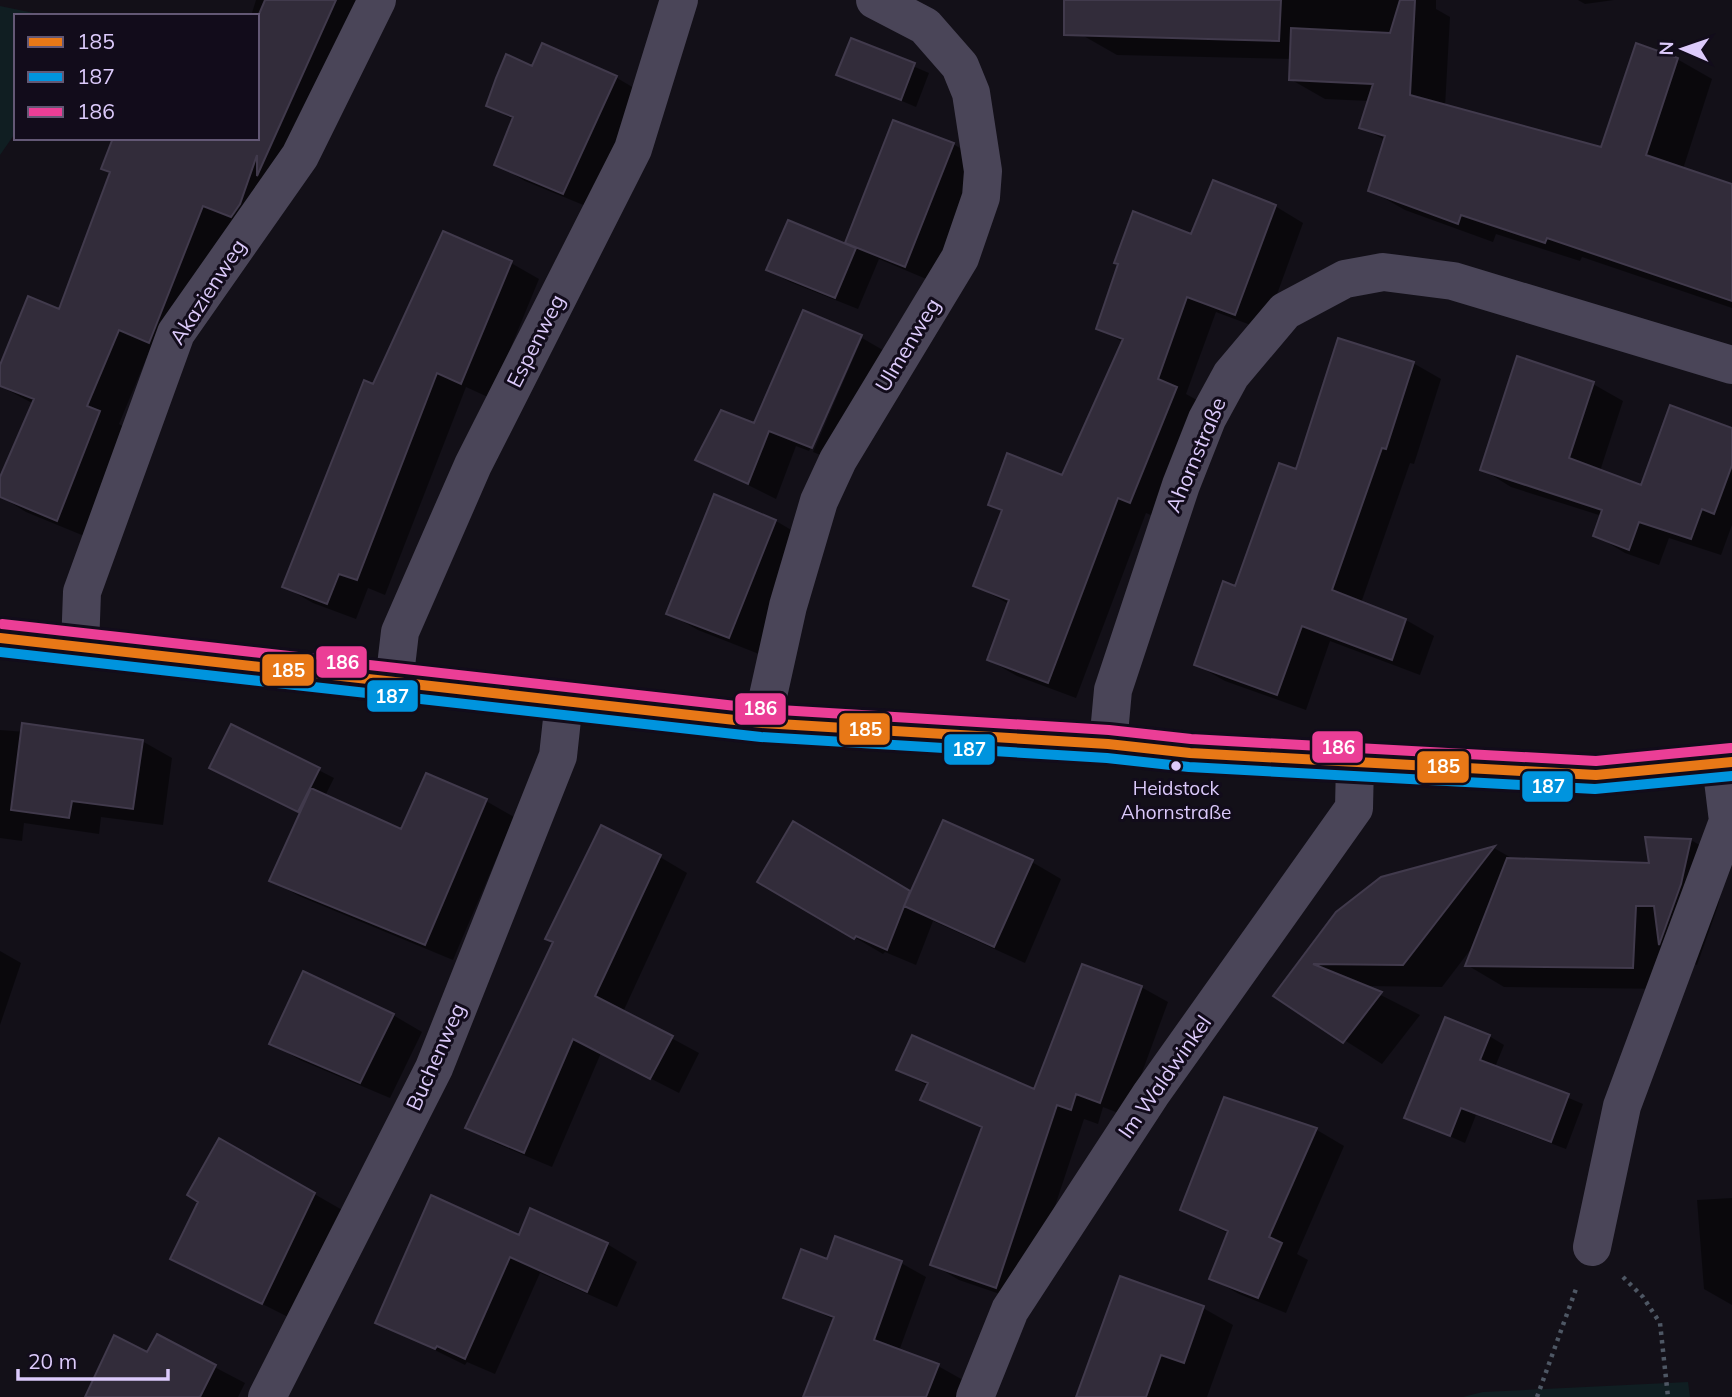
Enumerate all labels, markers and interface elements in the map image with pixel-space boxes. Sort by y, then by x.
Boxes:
legend [14,14,259,140]
north arrow [1648,14,1718,84]
text: 185 [77,28,115,54]
text: N [1654,41,1678,56]
text: 187 [77,63,115,89]
text: 186 [77,98,115,124]
street label: Akazienweg [163,234,251,349]
street label: Espenweg [501,290,570,391]
street label: Ulmenweg [869,293,945,396]
street label: Ahornstraße [1159,393,1231,516]
line badge: 186 [315,645,368,679]
text: 186 [325,650,359,674]
line badge: 185 [261,653,315,687]
text: 185 [271,658,305,682]
line badge: 187 [366,679,419,713]
text: 187 [375,684,409,708]
line badge: 186 [734,692,787,726]
text: 186 [743,696,777,720]
line badge: 185 [838,712,891,746]
text: 185 [848,717,882,741]
line badge: 186 [1311,730,1364,764]
line badge: 187 [943,733,996,766]
text: 186 [1321,735,1355,759]
text: 187 [952,737,986,761]
line badge: 185 [1416,750,1470,784]
text: 185 [1426,754,1460,778]
marker: Heidstock Ahornstraße [1169,759,1183,773]
line badge: 187 [1521,770,1574,803]
text: 187 [1531,774,1565,798]
place label: Heidstock Ahornstraße [1121,776,1231,824]
street label: Buchenweg [400,999,470,1114]
street label: Im Waldwinkel [1112,1010,1216,1143]
scale bar [18,1338,168,1382]
text: 20 m [28,1348,77,1374]

